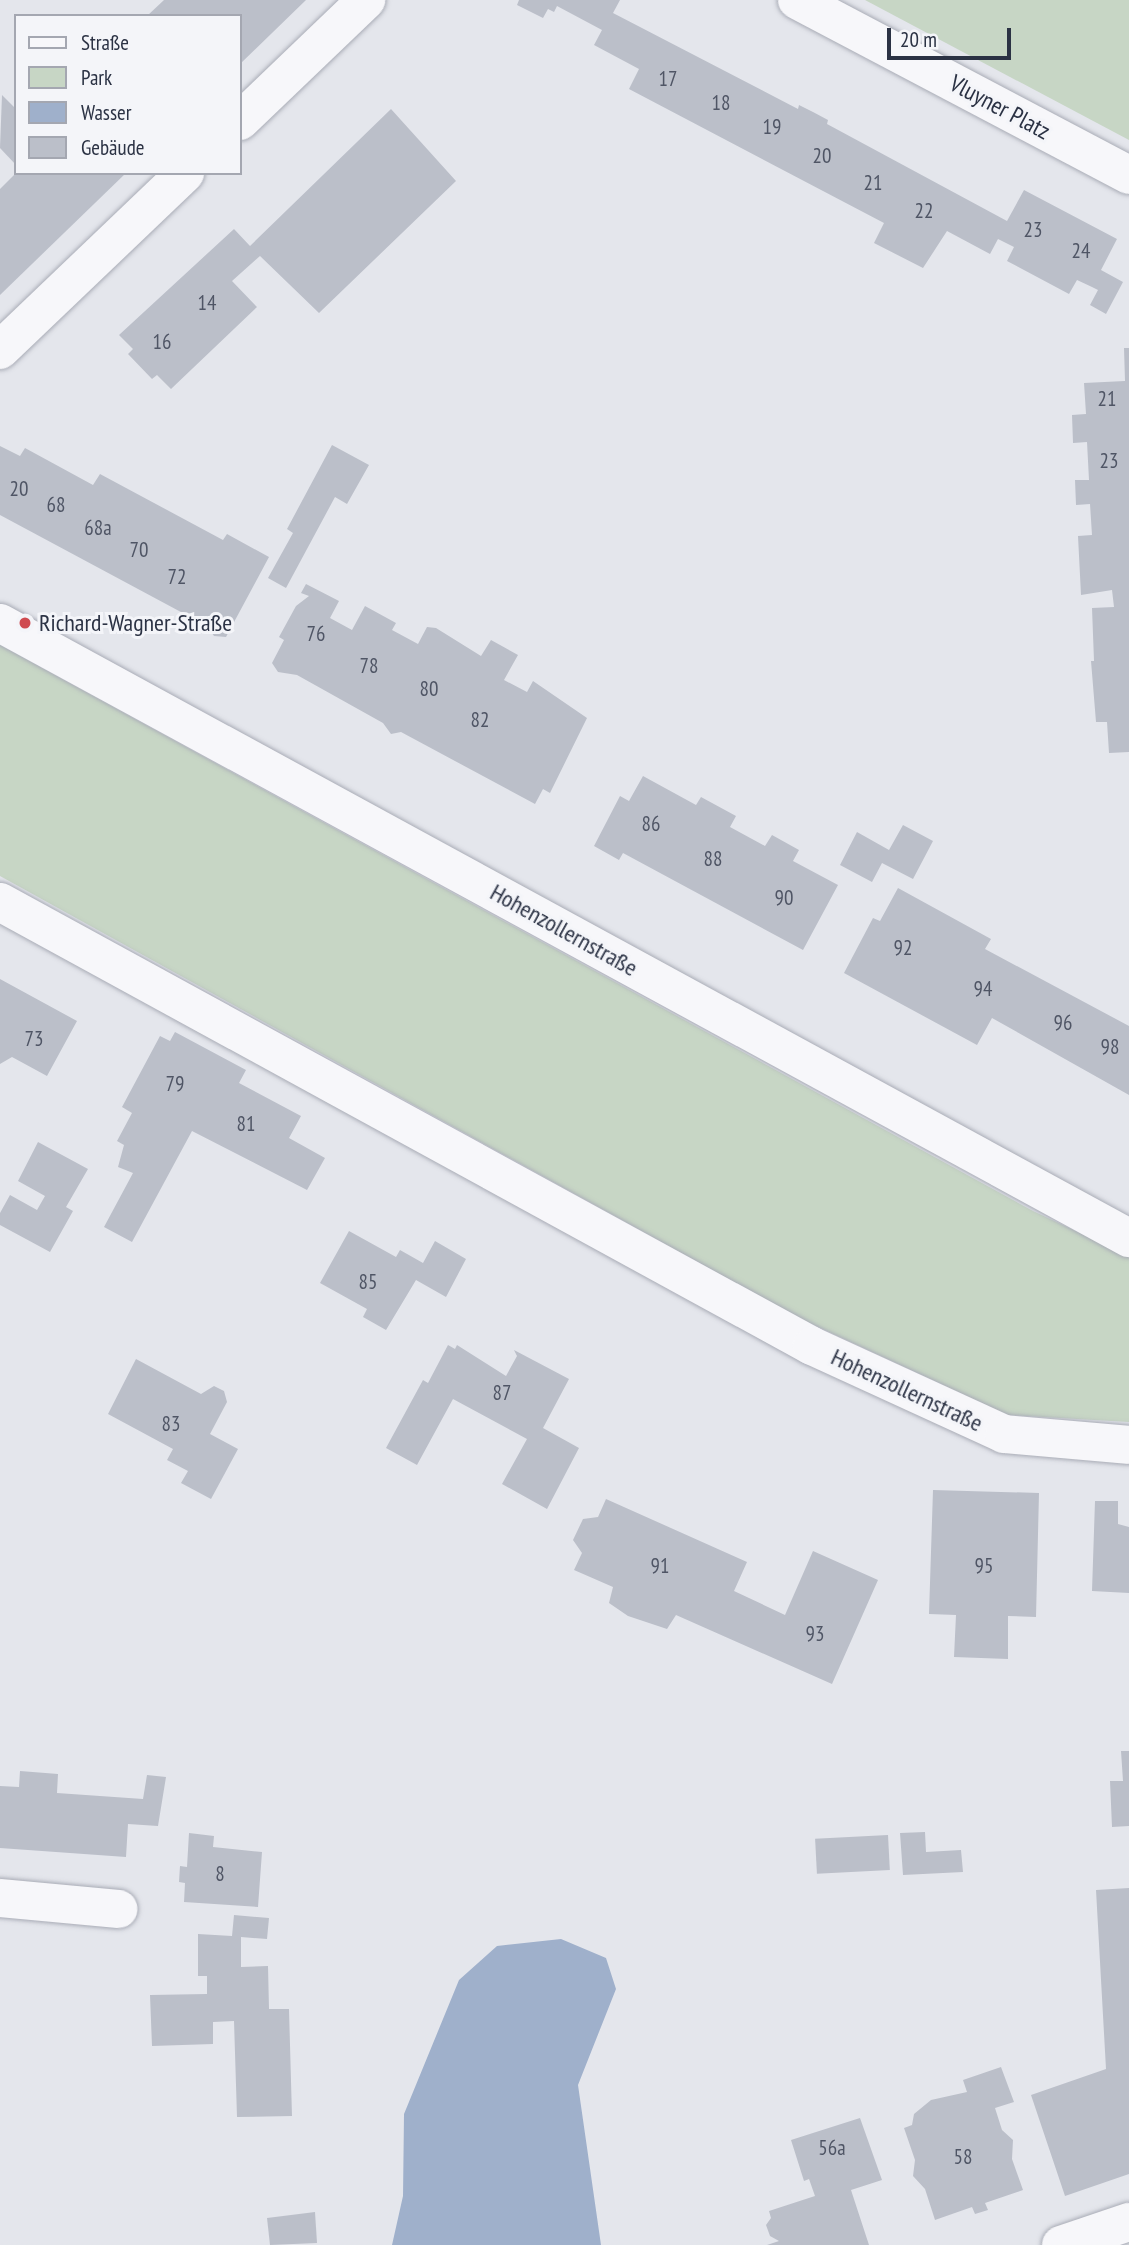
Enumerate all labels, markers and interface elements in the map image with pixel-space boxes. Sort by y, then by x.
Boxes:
legend [14,14,242,175]
scale bar [891,14,1015,58]
text: 20 m [900,26,937,53]
text: Straße [81,29,129,56]
text: Park [81,64,112,91]
house number: 17 [659,66,677,92]
street label: Vluyner Platz [945,69,1055,145]
house number: 18 [712,90,730,116]
text: Wasser [81,99,131,126]
house number: 19 [763,114,781,140]
text: Gebäude [81,134,144,161]
house number: 20 [813,143,831,169]
house number: 21 [864,170,882,196]
house number: 22 [915,198,933,224]
house number: 23 [1024,217,1042,243]
house number: 24 [1072,238,1090,264]
house number: 14 [198,290,216,316]
house number: 16 [153,329,171,355]
house number: 21 [1098,386,1116,412]
house number: 23 [1100,448,1118,474]
house number: 20 [10,476,28,502]
house number: 68 [47,492,65,518]
house number: 68a [84,515,112,541]
house number: 70 [130,537,148,563]
house number: 72 [168,564,186,590]
place label: Richard-Wagner-Straße [39,609,232,637]
marker: Richard-Wagner-Straße [17,615,33,631]
house number: 76 [307,621,325,647]
house number: 78 [360,653,378,679]
house number: 80 [420,676,438,702]
house number: 82 [471,707,489,733]
house number: 86 [642,811,660,837]
house number: 88 [704,846,722,872]
street label: Hohenzollernstraße [485,878,643,982]
house number: 90 [775,885,793,911]
house number: 92 [894,935,912,961]
house number: 94 [974,976,992,1002]
house number: 96 [1054,1010,1072,1036]
house number: 73 [25,1026,43,1052]
house number: 98 [1101,1034,1119,1060]
house number: 79 [166,1071,184,1097]
house number: 81 [237,1111,255,1137]
house number: 85 [359,1269,377,1295]
street label: Hohenzollernstraße [827,1342,987,1438]
house number: 87 [493,1380,511,1406]
house number: 83 [162,1411,180,1437]
house number: 91 [651,1553,669,1579]
house number: 95 [975,1553,993,1579]
house number: 93 [806,1621,824,1647]
house number: 8 [215,1861,225,1887]
house number: 56a [818,2135,846,2161]
house number: 58 [954,2144,972,2170]

